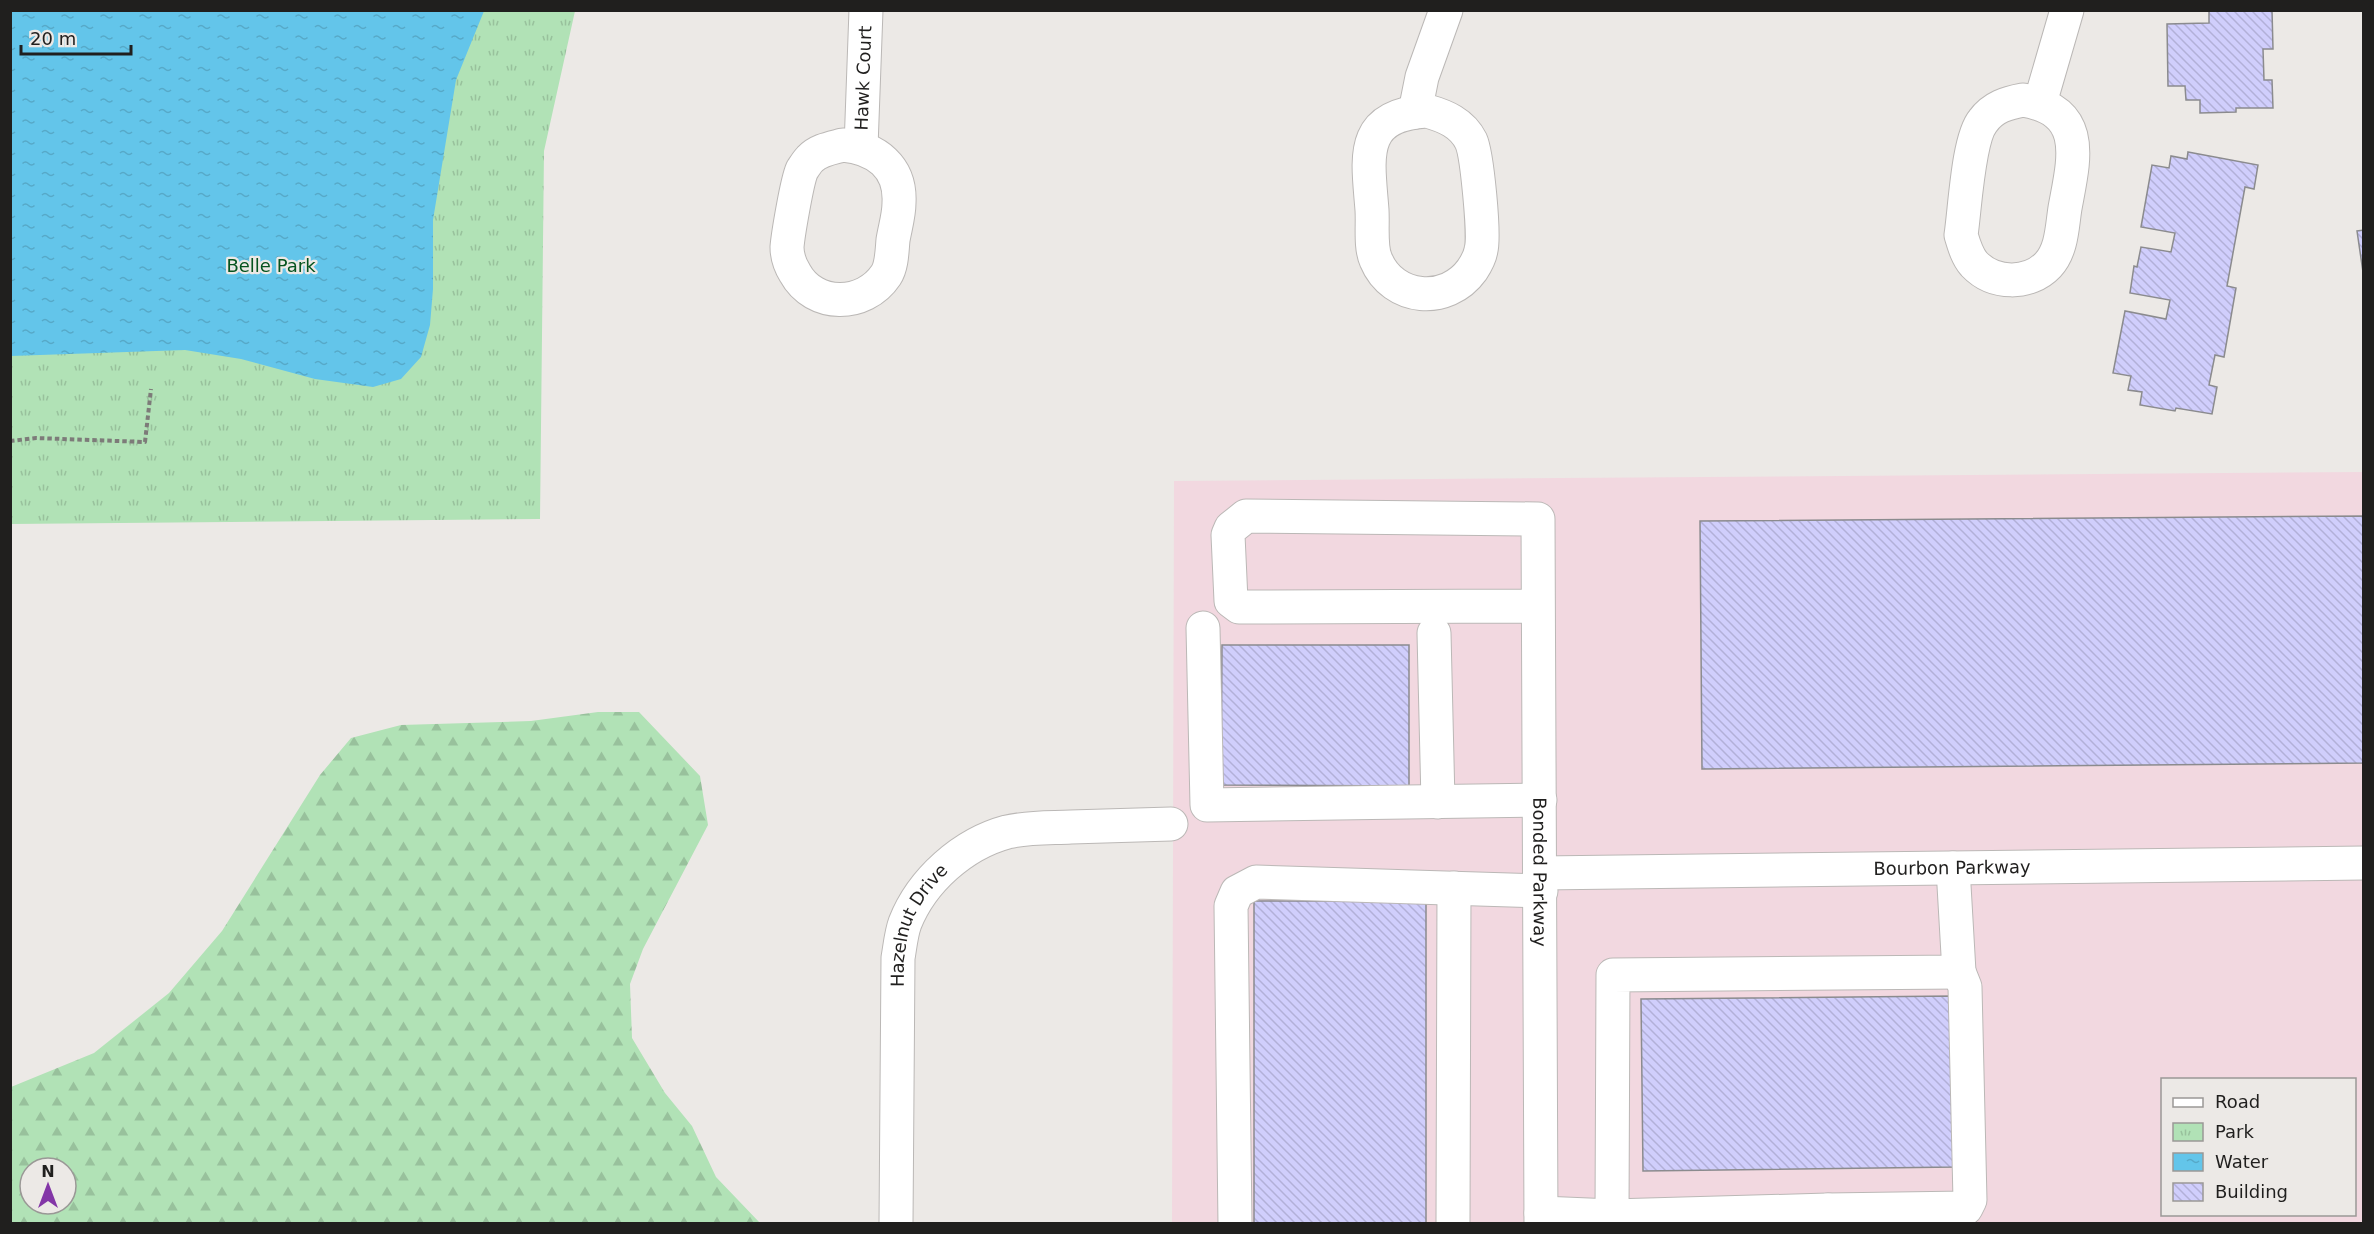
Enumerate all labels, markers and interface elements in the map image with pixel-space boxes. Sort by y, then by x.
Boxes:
scale bar [21,18,130,56]
street label: Hawk Court [851,25,875,131]
text: 20 m [30,28,76,49]
park label: Belle Park [226,255,316,276]
street label: Bonded Parkway [1529,797,1551,947]
street label: Bourbon Parkway [1873,856,2031,879]
street label: Hazelnut Drive [886,859,952,987]
legend [2161,1078,2356,1216]
text: Road [2215,1091,2260,1112]
text: Park [2215,1121,2254,1142]
text: Water [2215,1151,2269,1172]
north arrow [18,1156,78,1216]
text: N [41,1162,55,1181]
text: Building [2215,1181,2288,1202]

